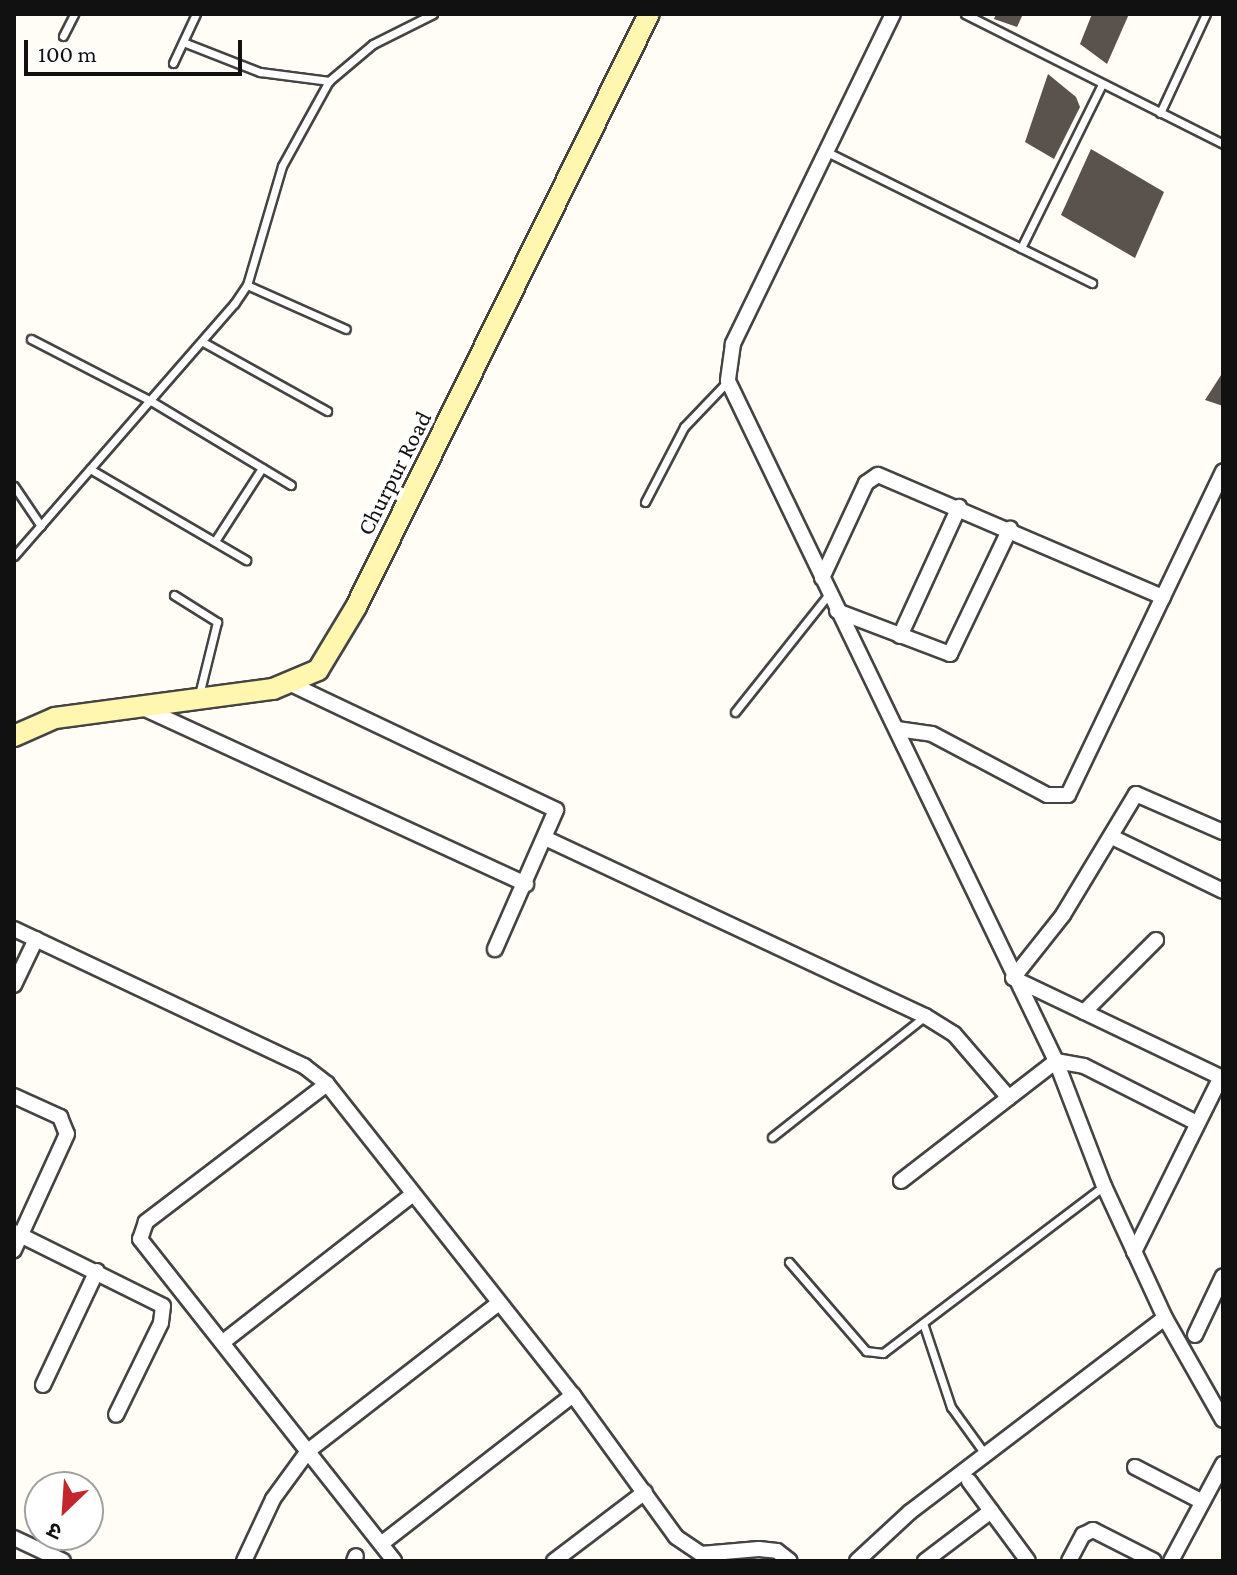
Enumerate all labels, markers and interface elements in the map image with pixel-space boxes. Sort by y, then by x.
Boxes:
scale bar [28,24,246,74]
text: 100 m [38,40,97,67]
street label: Churpur Road [350,406,438,540]
north arrow [24,1471,104,1551]
text: उ [43,1517,66,1545]

